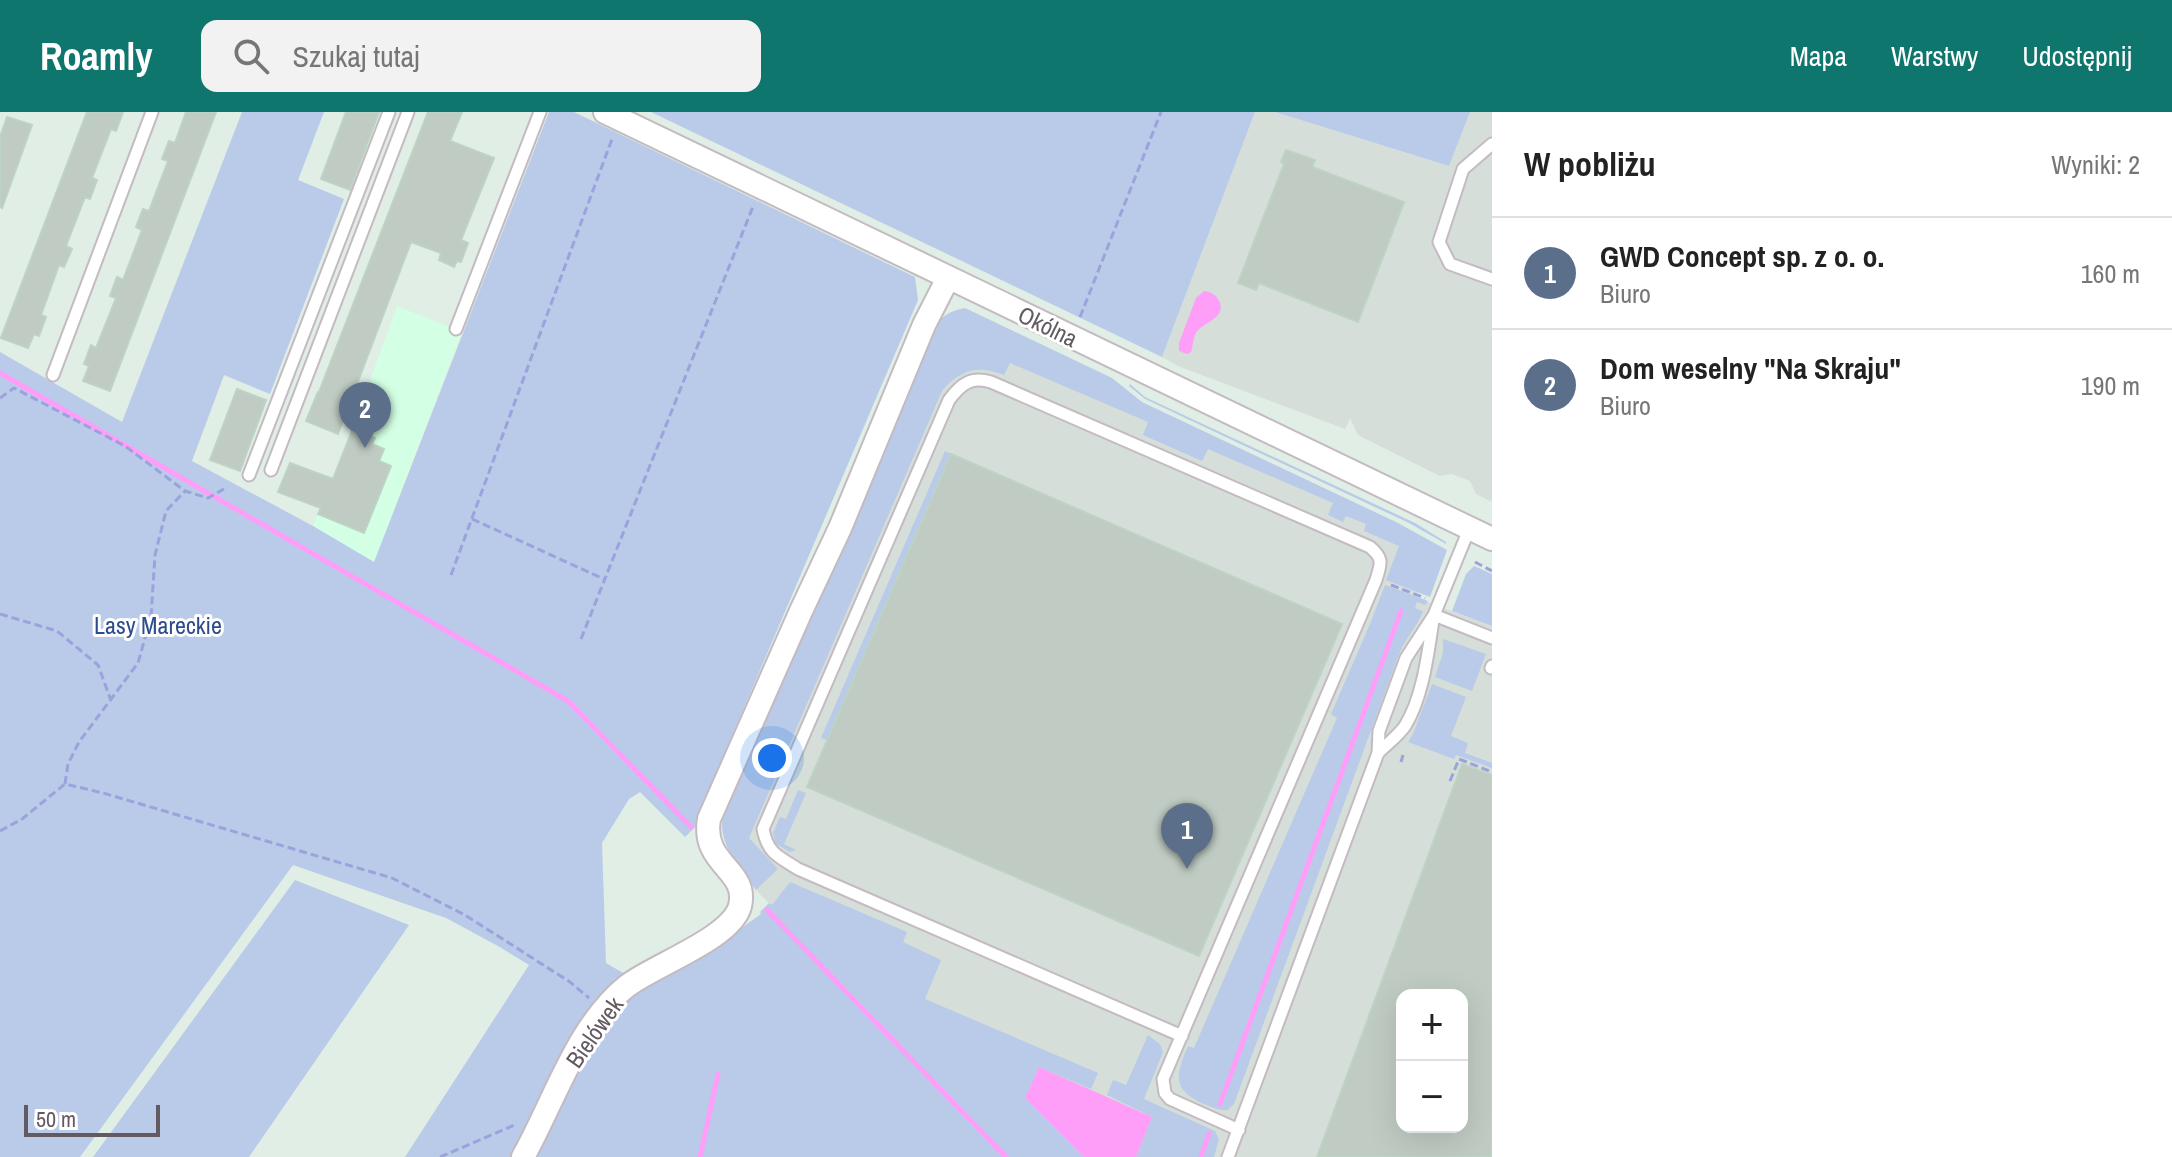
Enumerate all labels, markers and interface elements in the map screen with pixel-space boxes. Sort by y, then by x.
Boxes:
search box [201,20,761,92]
text: Roamly [40,31,153,82]
icon: search [229,34,273,78]
text: Szukaj tutaj [293,36,420,76]
text: Mapa [1790,37,1847,75]
text: Warstwy [1891,37,1978,75]
text: Udostępnij [2022,37,2132,75]
text: W pobliżu [1524,141,1656,187]
text: Wyniki: 2 [2051,147,2140,182]
text: GWD Concept sp. z o. o. [1600,236,1884,276]
text: 1 [1544,256,1556,291]
text: 160 m [2081,256,2140,291]
text: Biuro [1600,276,1651,311]
street label: Okólna [1013,298,1083,354]
text: Dom weselny "Na Skraju" [1600,348,1901,388]
text: 2 [1544,368,1556,403]
text: 190 m [2081,368,2140,403]
pin: 2 [339,382,391,448]
text: Biuro [1600,388,1651,423]
park label: Lasy Mareckie [94,609,222,641]
your location [752,738,792,778]
pin: 1 [1161,803,1213,869]
map controls [1396,989,1468,1133]
button: + [1396,989,1468,1061]
street label: Bielówek [558,990,630,1074]
button: − [1396,1061,1468,1133]
scale bar [24,1101,160,1137]
text: 50 m [36,1104,76,1134]

